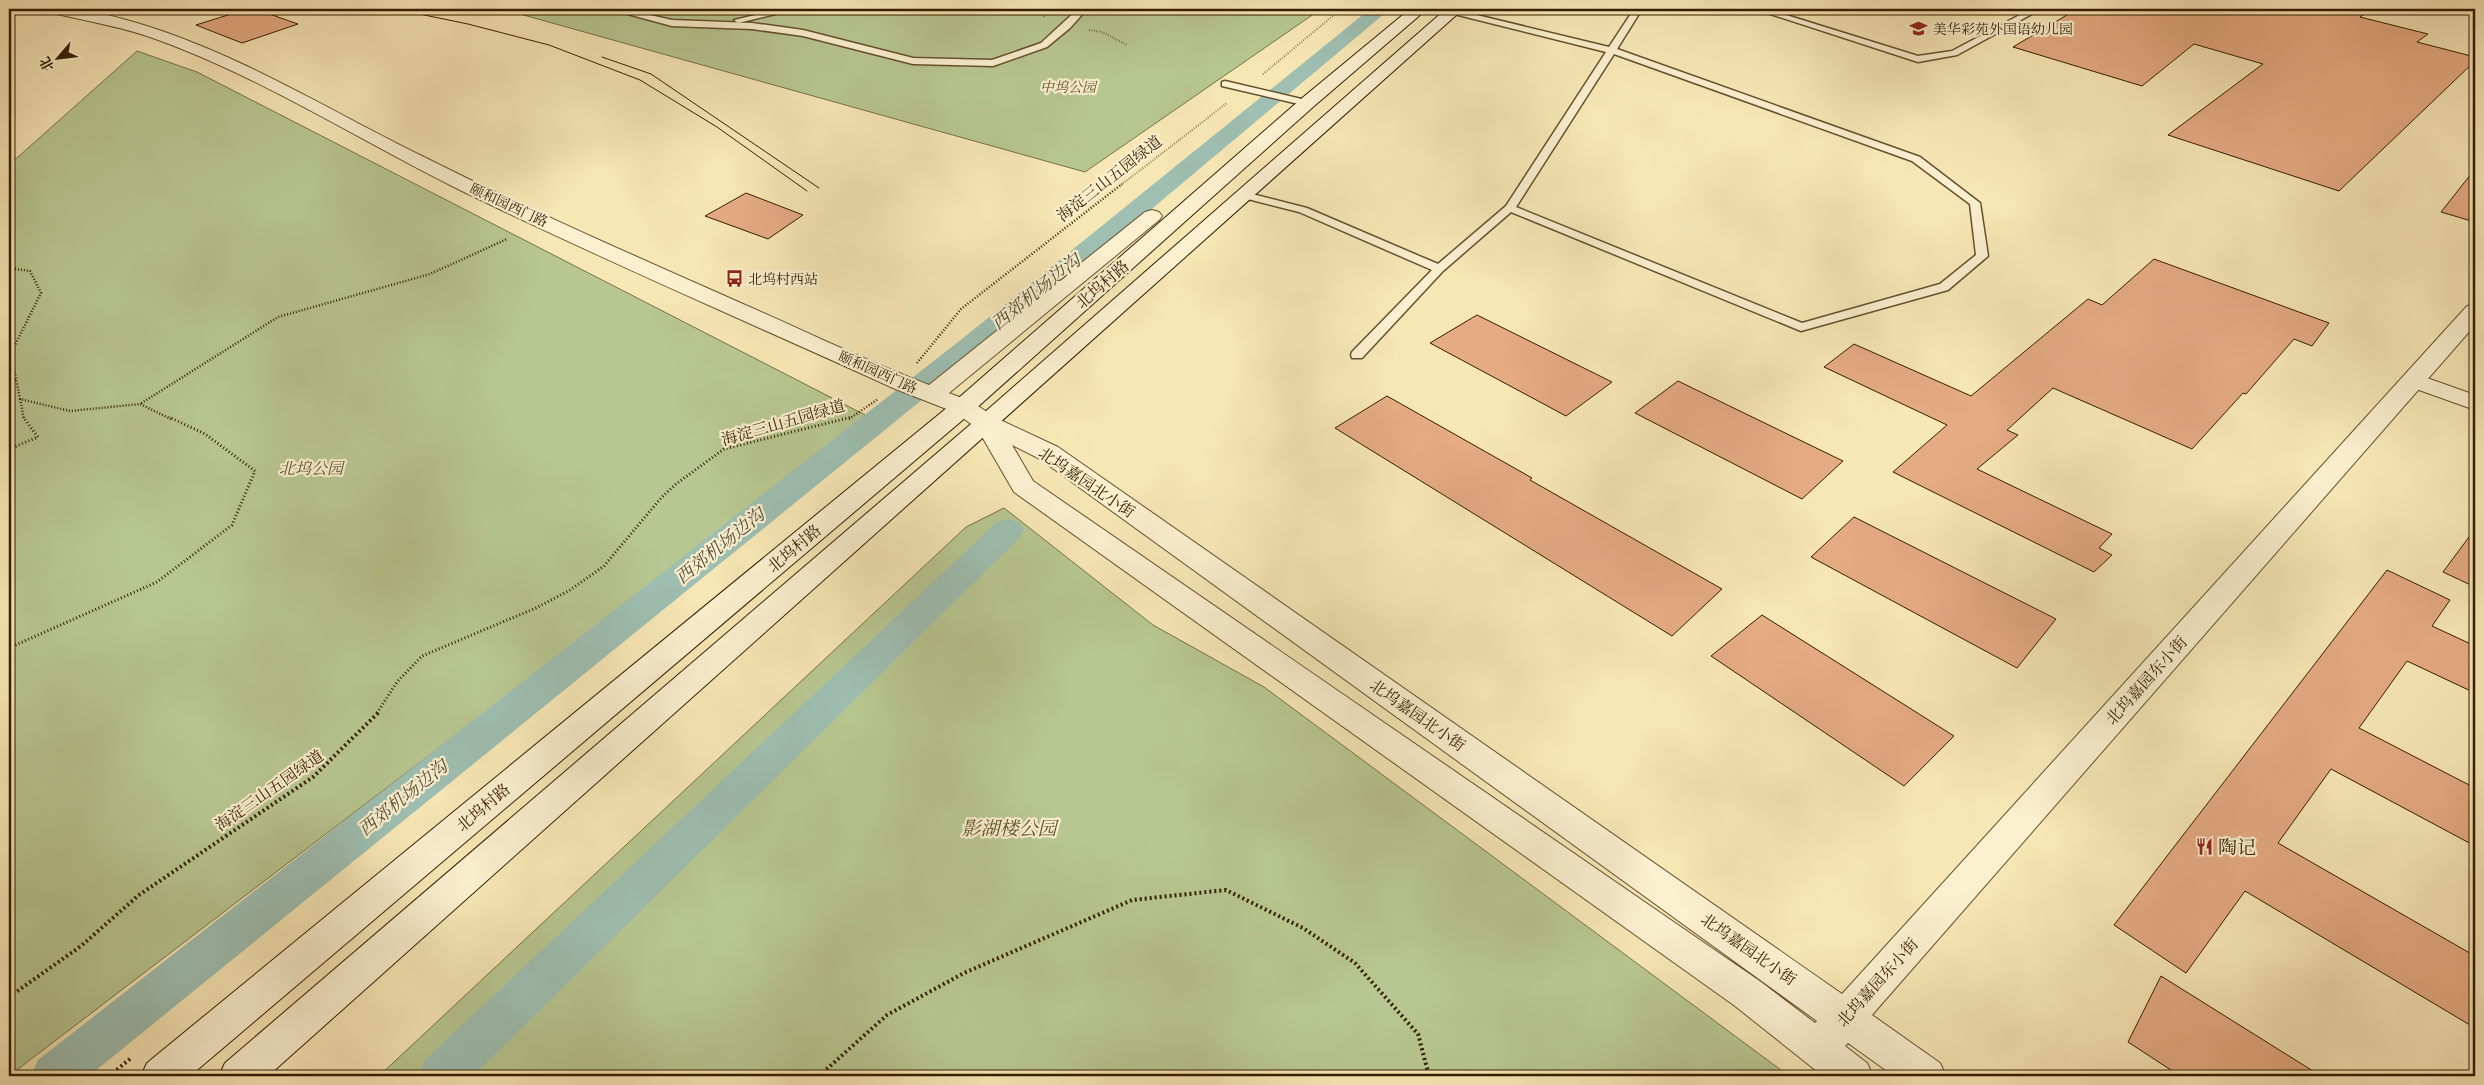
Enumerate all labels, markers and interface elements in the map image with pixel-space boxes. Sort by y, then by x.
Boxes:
school or university icon: 美华彩苑外国语幼儿园 [1909,19,1929,39]
place label: 美华彩苑外国语幼儿园 [1933,21,2073,38]
north arrow [32,32,82,82]
text: 北 [36,54,58,74]
park label: 中坞公园 [1040,79,1098,96]
street label: 海淀三山五园绿道 [1053,132,1166,226]
street label: 颐和园西门路 [467,180,550,231]
water label: 西郊机场边沟 [987,248,1088,335]
street label: 北坞村路 [1072,256,1133,313]
bus stop icon: 北坞村西站 [724,269,744,289]
place label: 北坞村西站 [748,271,818,288]
street label: 颐和园西门路 [836,348,920,397]
street label: 海淀三山五园绿道 [719,396,848,450]
street label: 北坞嘉园北小街 [1034,443,1138,522]
park label: 北坞公园 [279,459,346,479]
water label: 西郊机场边沟 [671,502,772,589]
street label: 北坞村路 [764,521,826,577]
street label: 北坞嘉园东小街 [2102,632,2192,729]
street label: 北坞嘉园北小街 [1366,676,1469,756]
street label: 海淀三山五园绿道 [211,746,328,836]
water label: 西郊机场边沟 [354,754,455,841]
street label: 北坞村路 [453,780,515,836]
park label: 影湖楼公园 [961,817,1059,841]
place label: 陶记 [2218,836,2256,860]
restaurant icon: 陶记 [2194,837,2214,857]
street label: 北坞嘉园北小街 [1697,910,1800,990]
street label: 北坞嘉园东小街 [1833,934,1923,1031]

